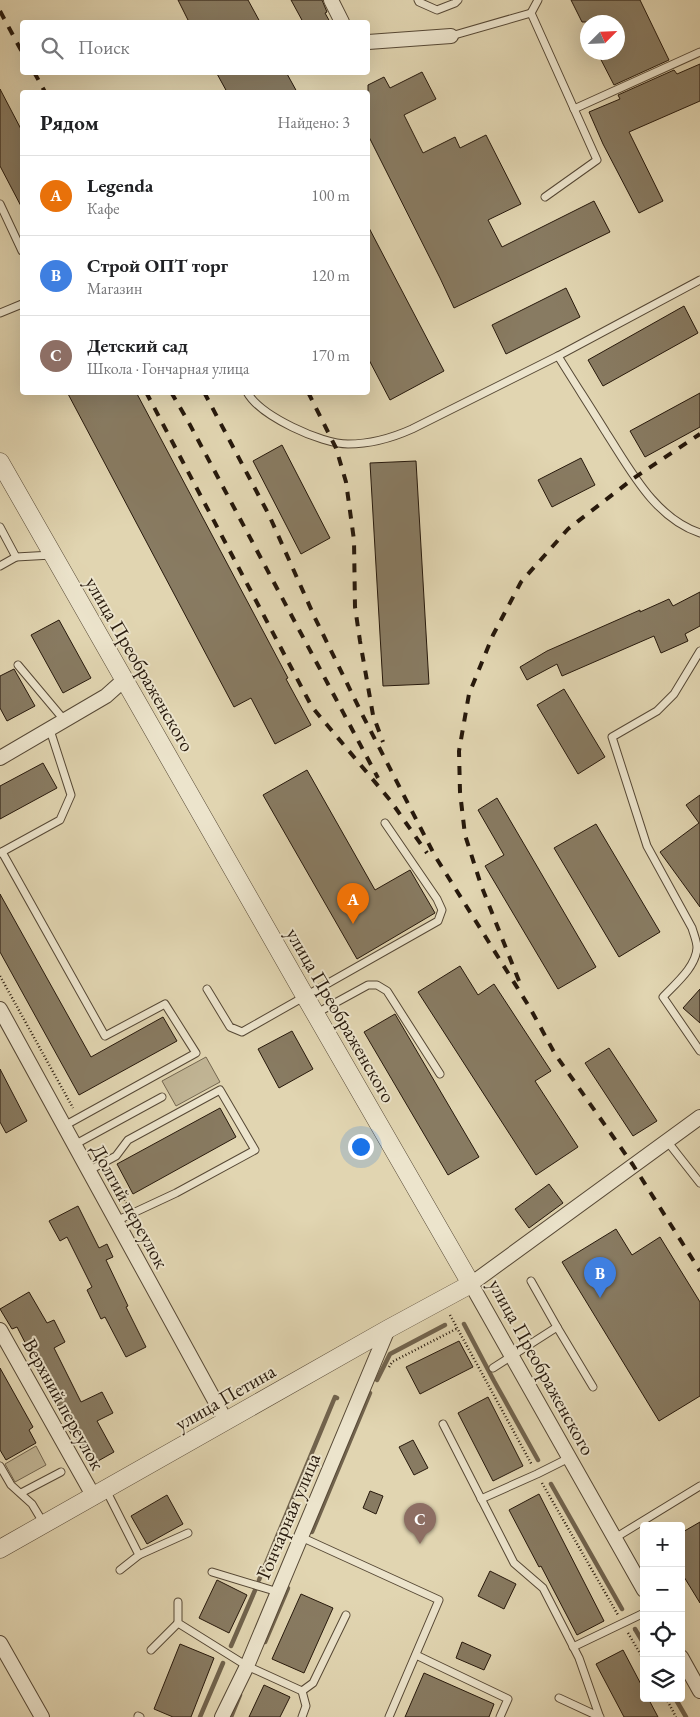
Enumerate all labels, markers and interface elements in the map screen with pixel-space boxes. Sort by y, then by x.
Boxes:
north arrow [580,15,625,60]
search box [20,20,370,75]
icon: search [38,34,66,62]
text: Поиск [78,35,130,60]
text: Рядом [40,109,99,136]
text: Найдено: 3 [278,112,350,133]
text: Legenda [87,173,153,198]
text: A [50,185,62,206]
text: 100 m [311,185,350,206]
text: Кафе [87,198,120,219]
text: Строй ОПТ торг [87,253,228,278]
text: B [51,265,61,286]
text: 120 m [311,265,350,286]
text: Магазин [87,278,142,299]
text: Детский сад [87,333,188,358]
text: C [50,345,62,366]
text: 170 m [311,345,350,366]
text: Школа · Гончарная улица [87,358,249,379]
street label: улица Преображенского [79,572,201,756]
pin: A [337,883,369,924]
street label: улица Преображенского [280,923,402,1107]
your location [348,1134,374,1160]
street label: Долгий переулок [85,1139,175,1273]
pin: B [584,1257,616,1298]
street label: улица Преображенского [483,1274,601,1460]
street label: Верхний переулок [17,1334,111,1475]
street label: улица Петина [170,1358,280,1436]
street label: Гончарная улица [250,1449,326,1583]
pin: C [404,1503,436,1544]
map controls [640,1522,685,1702]
button: + [640,1522,685,1567]
button: − [640,1567,685,1612]
button: locate [640,1612,685,1657]
button: layers [640,1657,685,1702]

